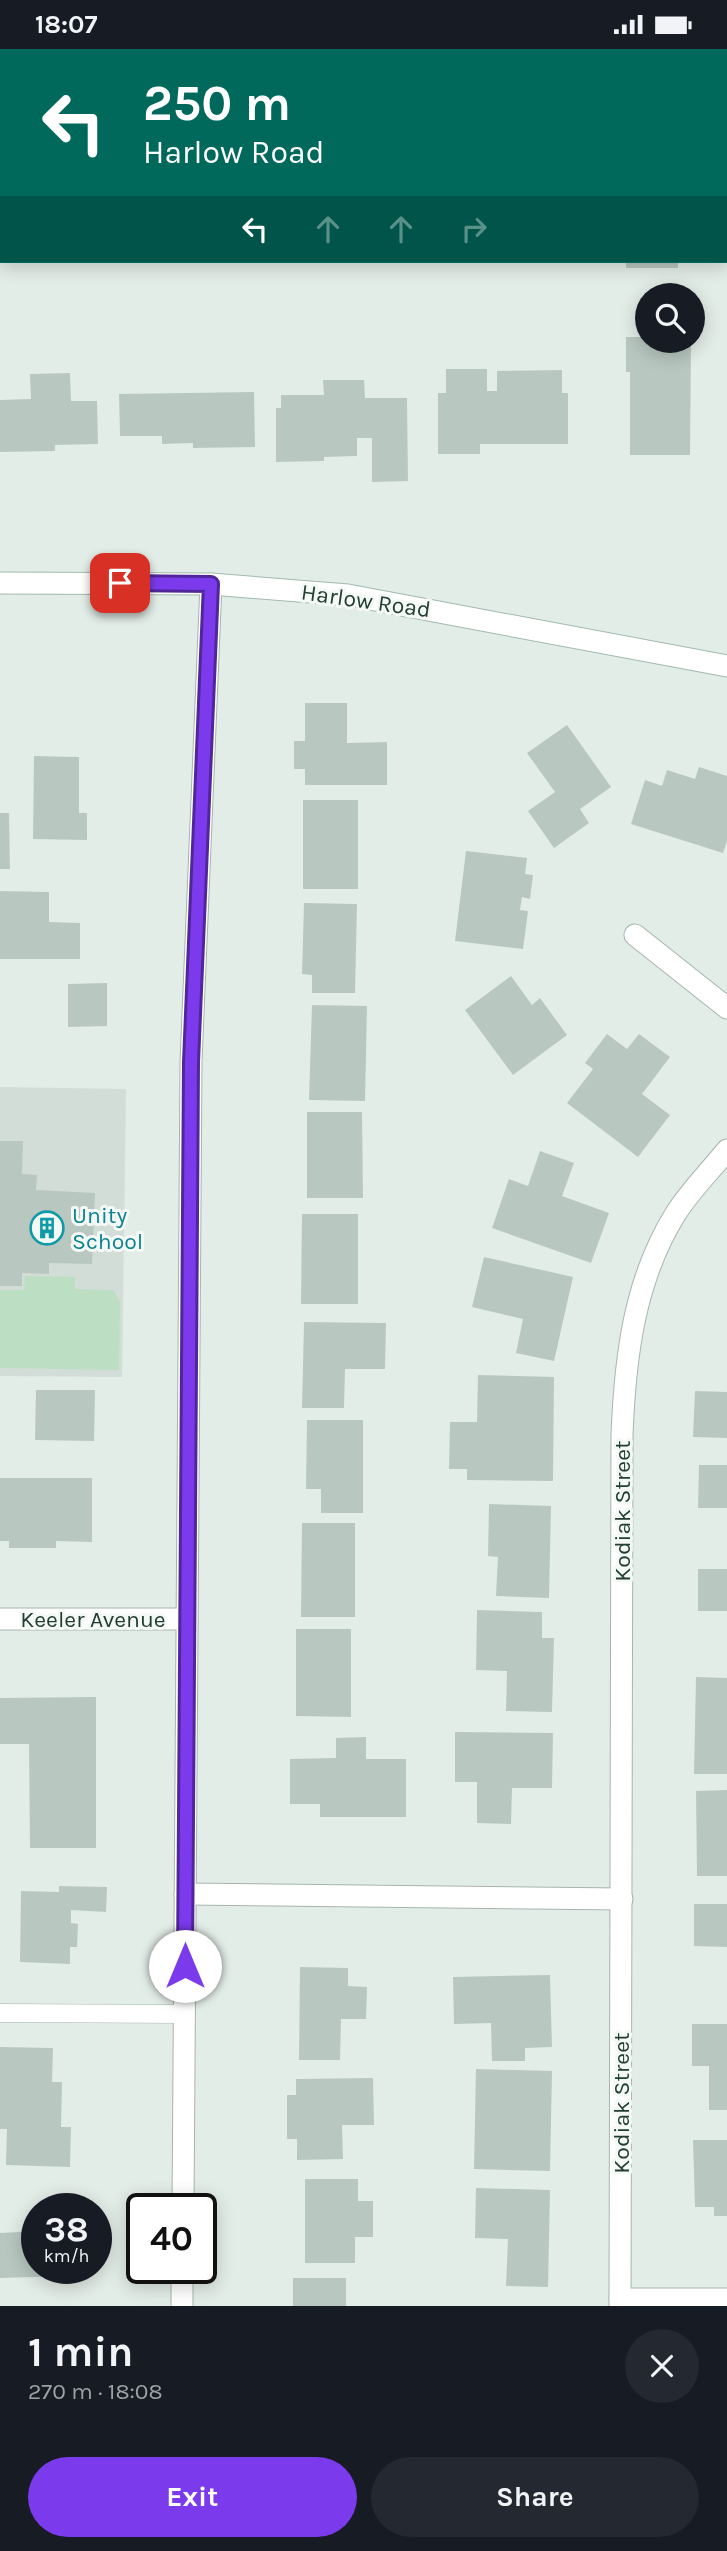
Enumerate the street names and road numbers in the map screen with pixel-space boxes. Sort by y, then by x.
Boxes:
street label: Harlow Road [300,579,432,623]
street label: Kodiak Street [609,1440,636,1582]
street label: Keeler Avenue [20,1606,166,1633]
street label: Kodiak Street [608,2032,635,2174]

